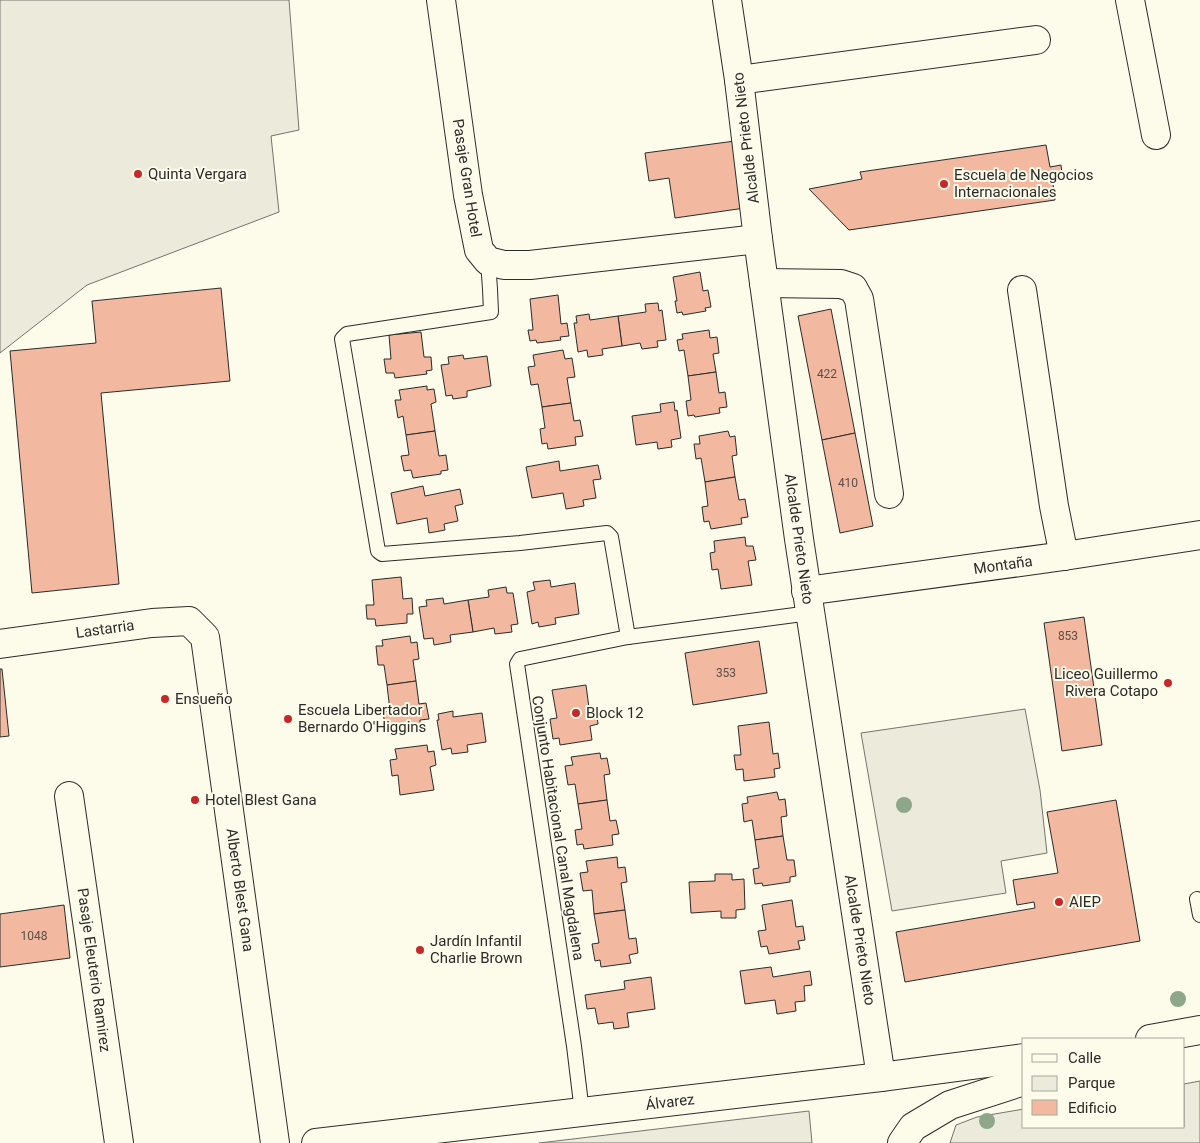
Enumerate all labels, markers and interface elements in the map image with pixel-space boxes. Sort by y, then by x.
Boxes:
street label: Alcalde Prieto Nieto [729,71,763,205]
street label: Pasaje Gran Hotel [449,118,485,238]
place label: Quinta Vergara [148,165,247,183]
place label: Escuela de Negocios Internacionales [954,166,1093,201]
marker: Quinta Vergara [132,168,144,180]
marker: Escuela de Negocios Internacionales [938,178,950,190]
house number: 422 [817,367,837,381]
street label: Alcalde Prieto Nieto [781,472,817,606]
house number: 410 [838,476,858,490]
street label: Montaña [972,552,1034,578]
street label: Lastarria [75,616,135,642]
house number: 853 [1058,629,1078,643]
place label: Liceo Guillermo Rivera Cotapo [1054,665,1158,700]
house number: 353 [716,666,736,680]
marker: Liceo Guillermo Rivera Cotapo [1162,677,1174,689]
place label: Ensueño [175,690,233,708]
marker: Ensueño [159,693,171,705]
street label: Conjunto Habitacional Canal Magdalena [528,694,588,962]
place label: Escuela Libertador Bernardo O'Higgins [298,701,426,736]
place label: Block 12 [586,704,644,722]
marker: Block 12 [570,707,582,719]
marker: Escuela Libertador Bernardo O'Higgins [282,713,294,725]
place label: Hotel Blest Gana [205,791,317,809]
marker: Hotel Blest Gana [189,794,201,806]
street label: Alberto Blest Gana [222,827,258,953]
street label: Alcalde Prieto Nieto [841,873,879,1007]
street label: Pasaje Eleuterio Ramirez [74,887,114,1053]
place label: AIEP [1069,893,1101,911]
marker: AIEP [1053,896,1065,908]
house number: 1048 [21,929,48,943]
place label: Jardín Infantil Charlie Brown [430,932,523,967]
marker: Jardín Infantil Charlie Brown [414,944,426,956]
legend [1022,1038,1185,1128]
text: Calle [1068,1049,1101,1067]
text: Parque [1068,1074,1115,1092]
street label: Álvarez [645,1090,695,1114]
text: Edificio [1068,1099,1117,1117]

